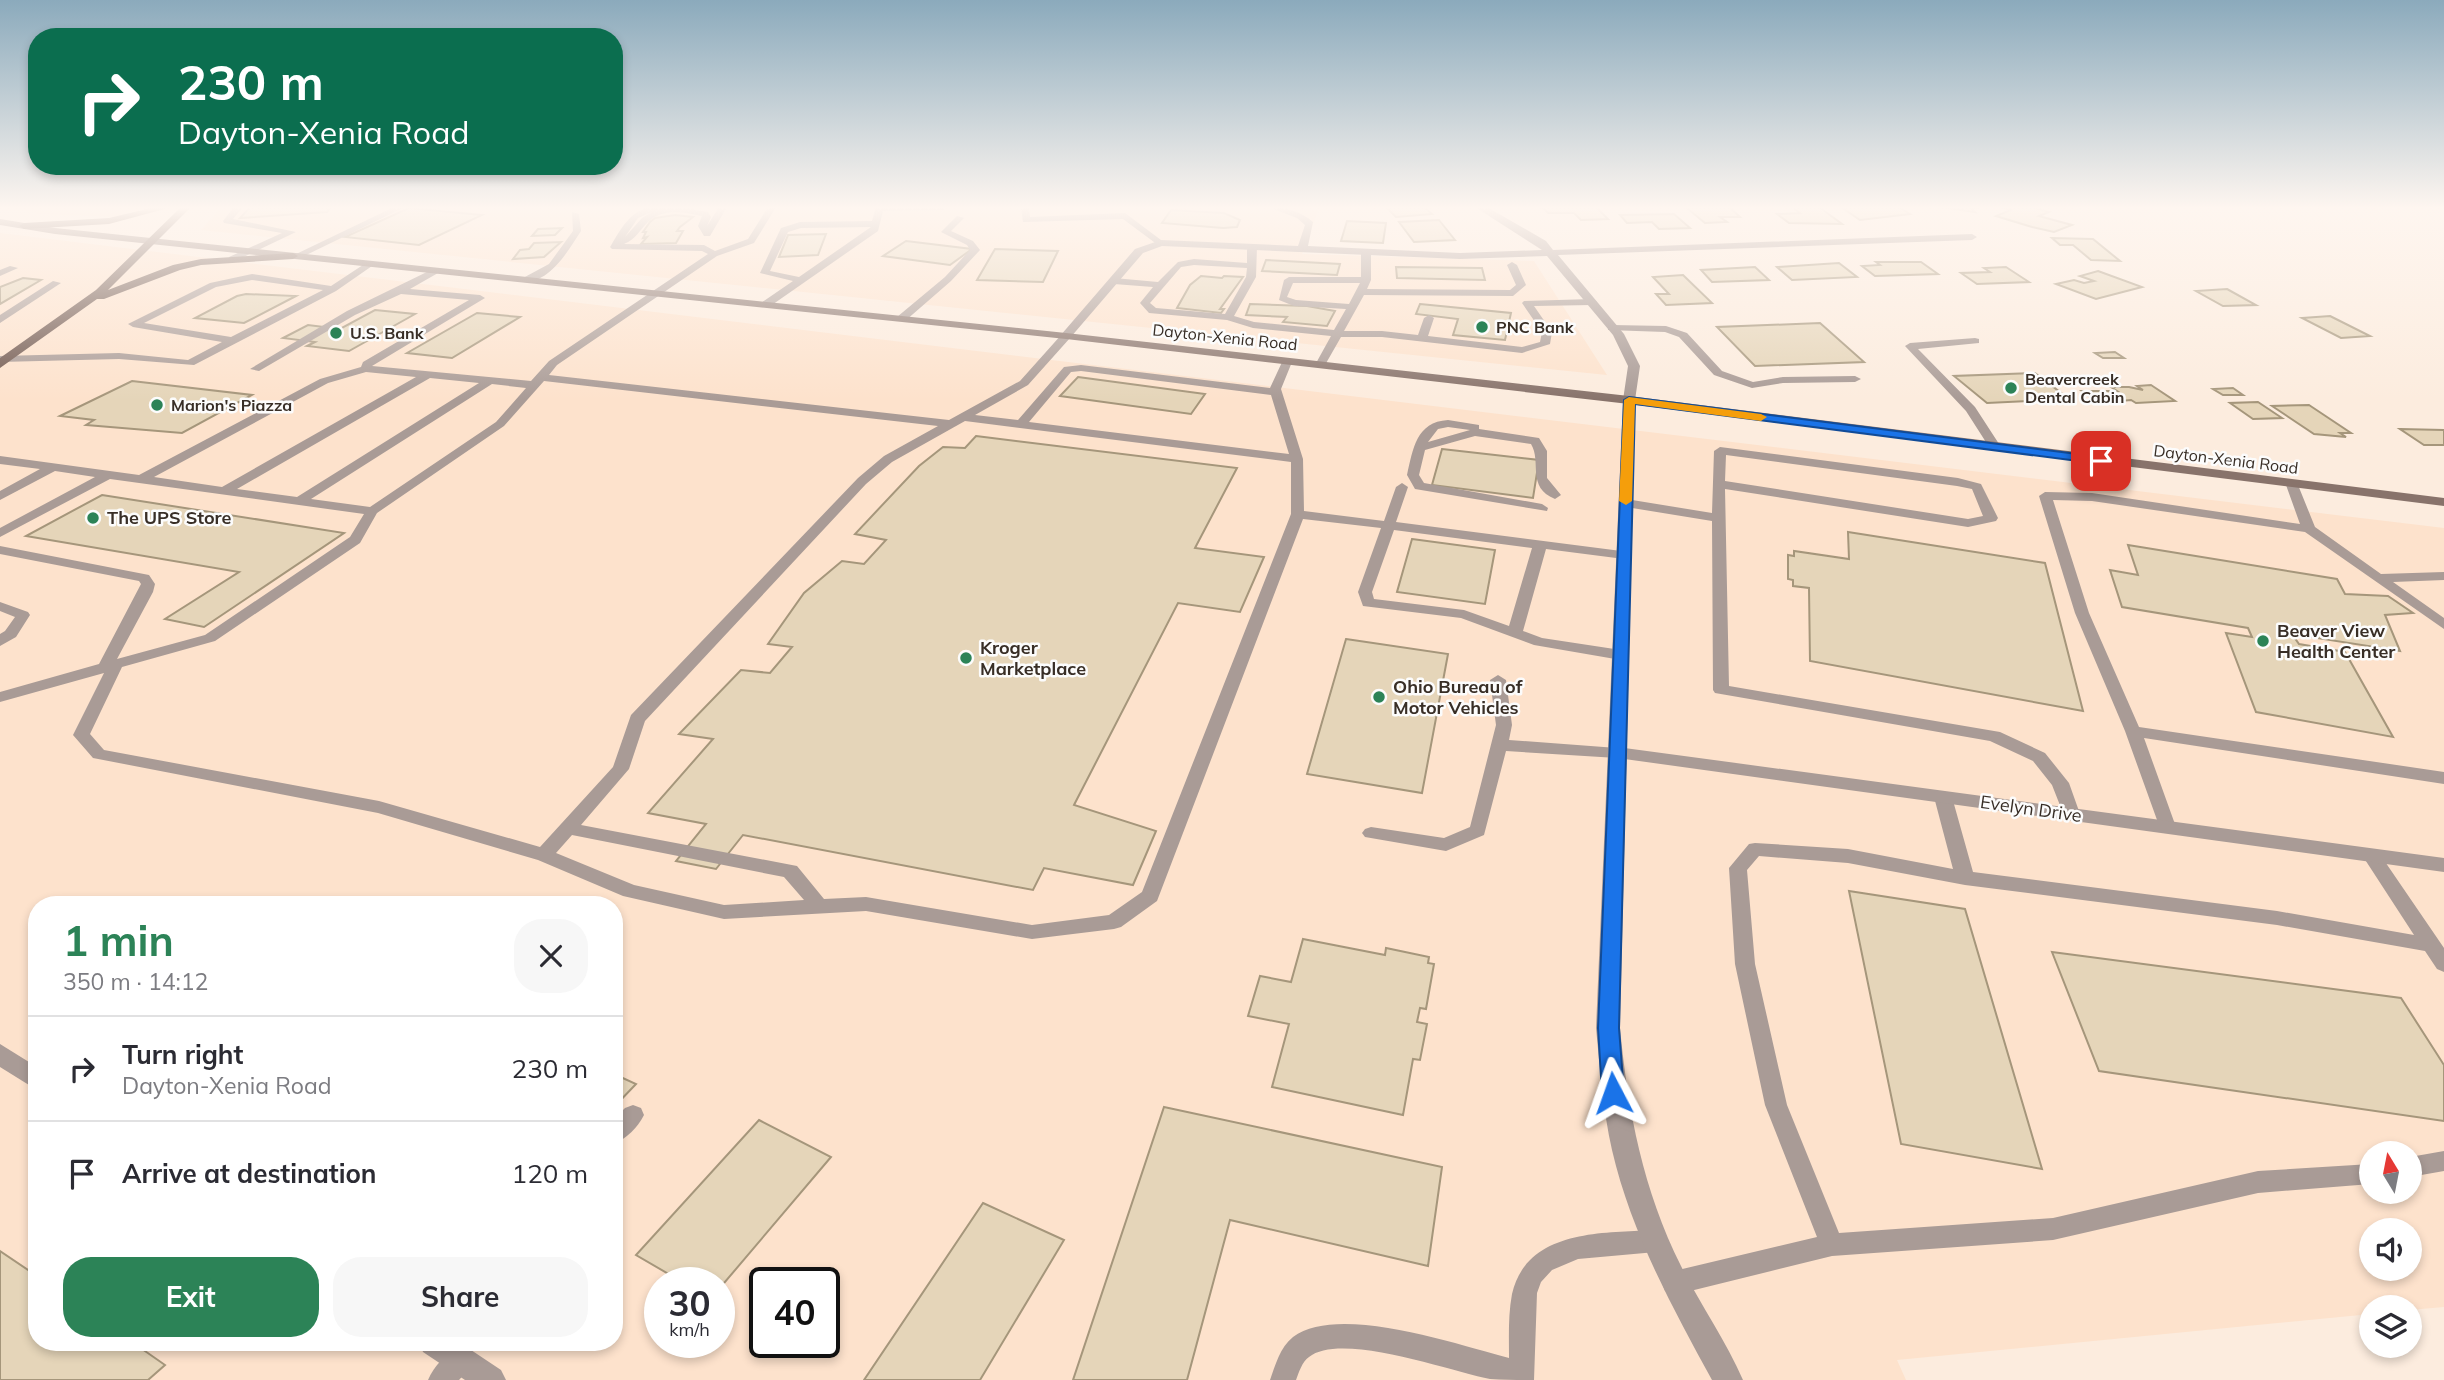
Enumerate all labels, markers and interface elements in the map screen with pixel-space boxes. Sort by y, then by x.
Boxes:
text: 230 m [178,51,324,112]
icon: right [63,56,154,147]
text: Dayton-Xenia Road [178,112,470,152]
place label: PNC Bank [1496,317,1575,337]
street label: Dayton-Xenia Road [1151,319,1299,355]
marker: PNC Bank [1474,319,1490,335]
place label: U.S. Bank [350,323,425,343]
marker: U.S. Bank [328,325,344,341]
place label: Beavercreek Dental Cabin [2025,369,2125,407]
marker: Beavercreek Dental Cabin [2003,380,2019,396]
place label: Marion's Piazza [171,395,292,415]
marker: Marion's Piazza [149,397,165,413]
pin [2071,431,2131,491]
street label: Dayton-Xenia Road [2152,440,2300,478]
icon: arrive [2082,442,2120,480]
place label: The UPS Store [107,506,231,529]
marker: The UPS Store [85,510,101,526]
place label: Beaver View Health Center [2277,619,2396,663]
marker: Beaver View Health Center [2255,633,2271,649]
place label: Kroger Marketplace [980,636,1086,680]
marker: Kroger Marketplace [958,650,974,666]
place label: Ohio Bureau of Motor Vehicles [1393,675,1523,719]
marker: Ohio Bureau of Motor Vehicles [1371,689,1387,705]
street label: Evelyn Drive [1979,790,2083,827]
text: 1 min [63,914,174,967]
button: close [514,919,588,993]
text: 350 m · 14:12 [63,967,208,996]
text: Turn right [122,1038,243,1071]
icon: right [63,1050,101,1088]
text: 230 m [512,1052,588,1085]
position arrow [1576,1056,1650,1130]
text: Dayton-Xenia Road [122,1071,332,1100]
north arrow [2359,1141,2422,1204]
map controls [2359,1141,2422,1358]
icon: arrive [63,1155,101,1193]
text: Arrive at destination [122,1157,377,1190]
text: 120 m [512,1157,588,1190]
button: sound [2359,1218,2422,1281]
button: Exit [63,1257,319,1337]
button: Share [333,1257,588,1337]
speed limit sign: 40 [749,1267,840,1358]
text: 30 [668,1281,711,1325]
button: layers [2359,1295,2422,1358]
text: km/h [669,1318,710,1341]

